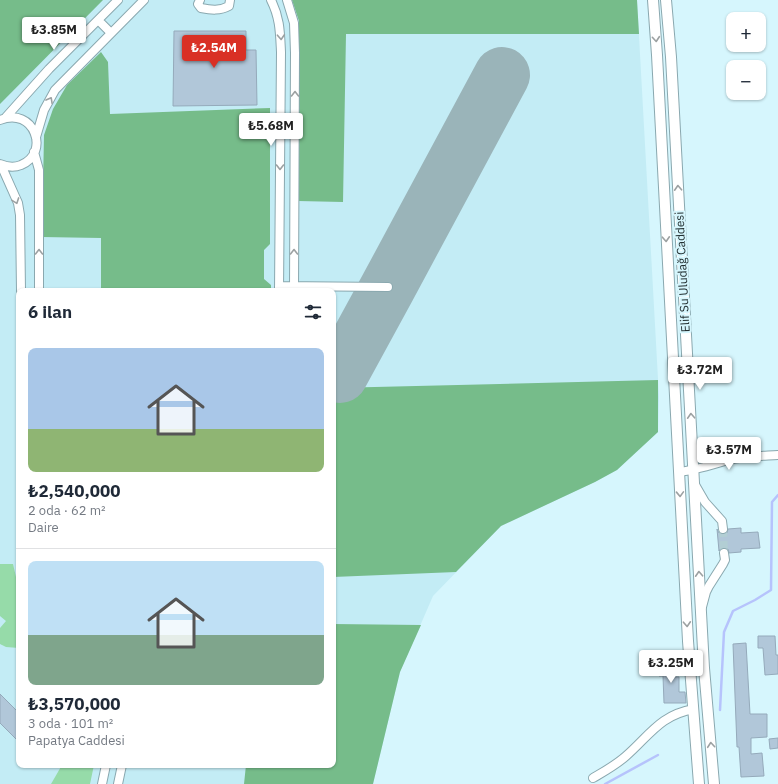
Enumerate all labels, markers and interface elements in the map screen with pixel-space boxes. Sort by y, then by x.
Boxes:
map controls [726,12,766,100]
button: + [726,12,766,52]
pin: ₺3.85M [21,17,87,51]
text: ₺3.85M [31,21,77,38]
one-way arrow [276,34,285,40]
pin: ₺2.54M [181,35,247,69]
one-way arrow [651,36,660,42]
text: ₺2.54M [191,39,237,56]
button: − [726,60,766,100]
one-way arrow [291,91,299,97]
one-way arrow [45,97,52,104]
pin: ₺5.68M [238,113,304,147]
text: ₺5.68M [248,117,294,134]
one-way arrow [276,164,284,170]
one-way arrow [673,185,682,191]
one-way arrow [12,197,20,204]
street label: Elif Su Uludağ Caddesi [671,211,693,333]
one-way arrow [662,236,671,242]
one-way arrow [35,249,43,255]
one-way arrow [290,249,298,255]
text: 6 ilan [28,301,72,323]
icon: filters [302,301,324,323]
pin: ₺3.72M [667,357,733,391]
text: ₺3.72M [677,361,723,378]
icon: home [140,374,212,446]
one-way arrow [686,413,695,419]
pin: ₺3.57M [696,437,762,471]
text: ₺3.57M [706,441,752,458]
text: ₺2,540,000 [28,480,120,502]
one-way arrow [676,491,685,497]
text: 2 oda · 62 m² [28,502,106,519]
text: Daire [28,519,59,536]
one-way arrow [695,571,703,577]
icon: home [140,587,212,659]
one-way arrow [683,621,692,627]
pin: ₺3.25M [638,650,704,684]
text: ₺3.25M [648,654,694,671]
text: ₺3,570,000 [28,693,120,715]
text: 3 oda · 101 m² [28,715,113,732]
text: Papatya Caddesi [28,732,125,749]
one-way arrow [706,742,715,748]

